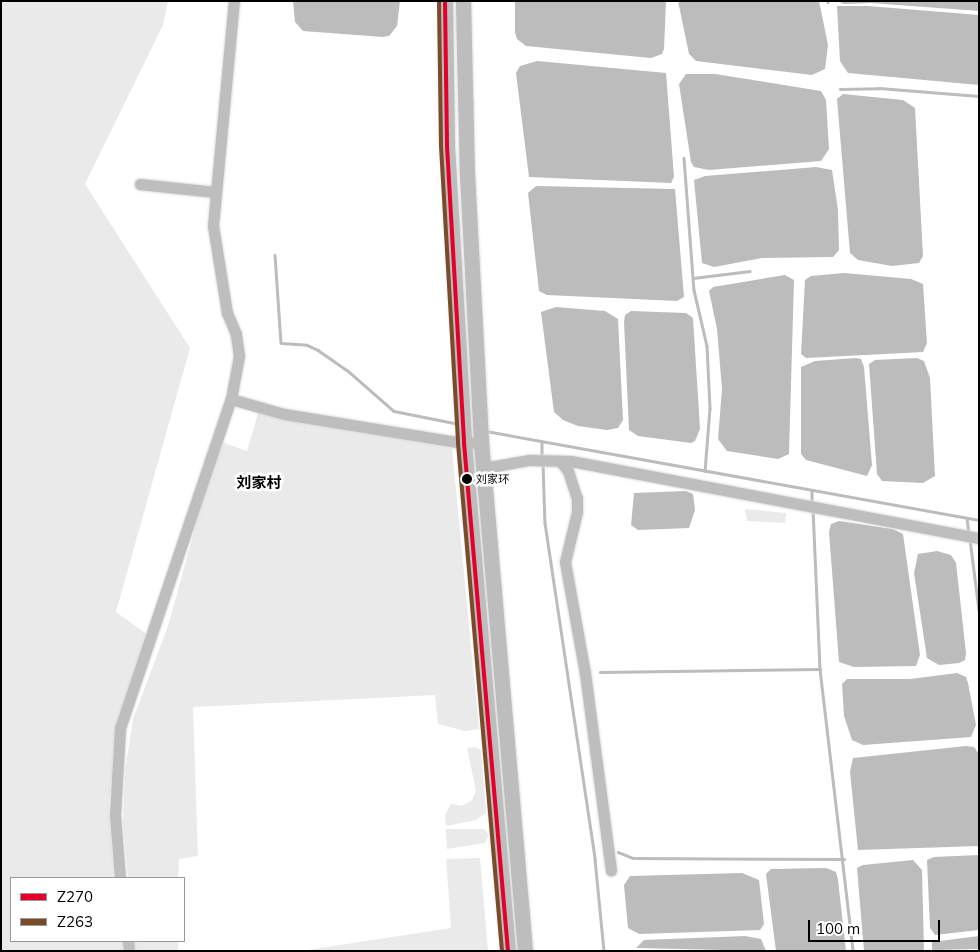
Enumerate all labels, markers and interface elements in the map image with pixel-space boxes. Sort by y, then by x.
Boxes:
place label: 刘家环 [476,472,509,486]
district label: 刘家村 [237,474,281,492]
marker: 刘家环 [462,474,472,484]
legend [10,877,185,942]
text: Z270 [57,887,93,906]
scale bar [810,910,942,942]
text: Z263 [57,912,93,931]
text: 100 m [816,919,860,938]

